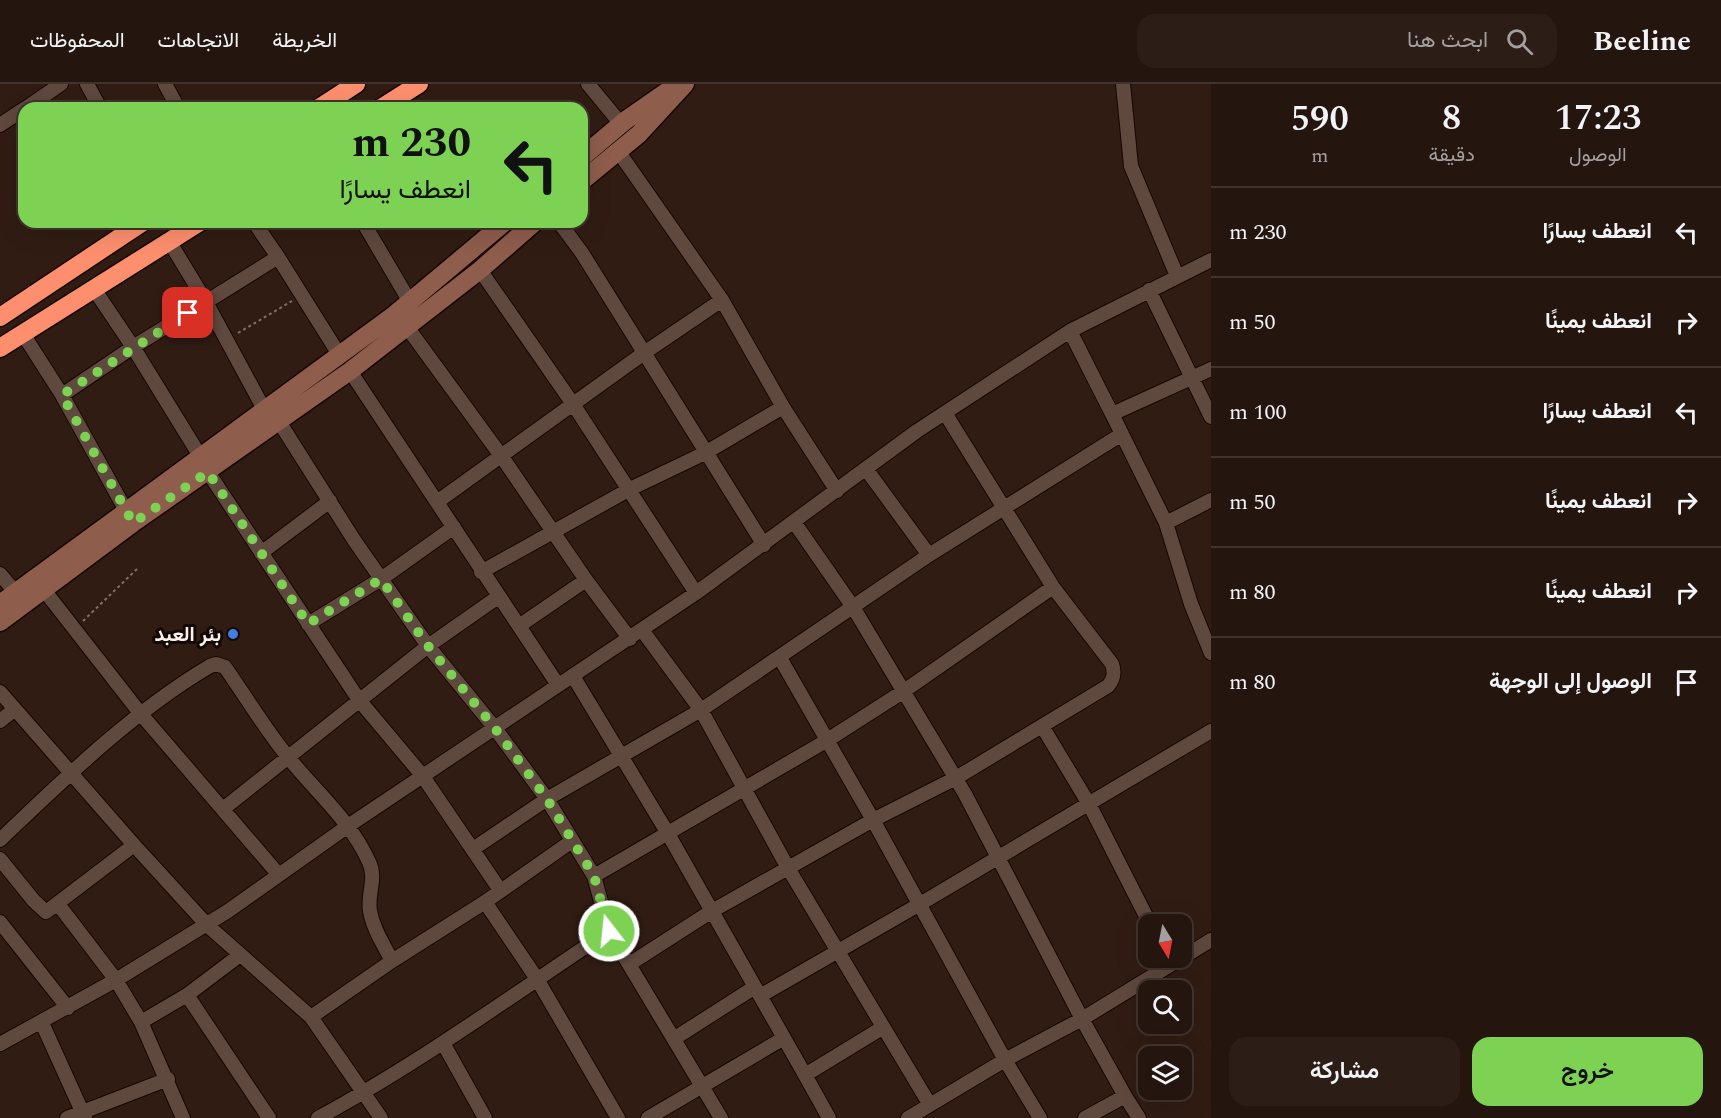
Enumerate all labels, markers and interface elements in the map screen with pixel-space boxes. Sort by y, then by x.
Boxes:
search box [1137,14,1557,68]
text: Beeline [1593,20,1691,63]
text: ابحث هنا [1407,24,1488,57]
text: المحفوظات [30,25,125,57]
text: الاتجاهات [158,25,239,57]
text: الخريطة [272,25,337,57]
icon: search [1503,25,1536,58]
text: 8 [1442,91,1461,146]
text: 17:23 [1555,91,1641,146]
text: 590 [1291,92,1349,147]
text: 230 m [352,112,471,175]
icon: left [492,126,570,204]
text: دقيقة [1429,140,1475,170]
text: الوصول [1569,140,1627,170]
text: m [1311,141,1328,171]
text: انعطف يسارًا [340,169,471,211]
text: انعطف يسارًا [1542,215,1652,248]
text: 230 m [1229,216,1286,249]
icon: left [1670,216,1703,249]
pin [162,287,213,338]
icon: arrive [171,296,204,329]
text: انعطف يمينًا [1545,305,1652,338]
text: 50 m [1229,306,1275,339]
icon: right [1670,306,1703,339]
text: انعطف يسارًا [1542,395,1652,428]
text: 100 m [1229,396,1286,429]
icon: left [1670,396,1703,429]
text: انعطف يمينًا [1545,485,1652,518]
text: 50 m [1229,486,1275,519]
icon: right [1670,486,1703,519]
text: انعطف يمينًا [1545,575,1652,608]
text: 80 m [1229,576,1275,609]
icon: right [1670,576,1703,609]
place label: بئر العبد [154,620,221,650]
marker: بئر العبد [226,627,240,641]
text: الوصول إلى الوجهة [1489,665,1652,698]
text: 80 m [1229,666,1275,699]
icon: arrive [1670,666,1703,699]
position arrow [577,899,641,963]
north arrow [1138,914,1192,968]
map controls [1138,914,1192,1100]
button: search [1138,980,1192,1034]
button: مشاركة [1229,1037,1460,1106]
button: خروج [1472,1037,1703,1106]
button: layers [1138,1046,1192,1100]

